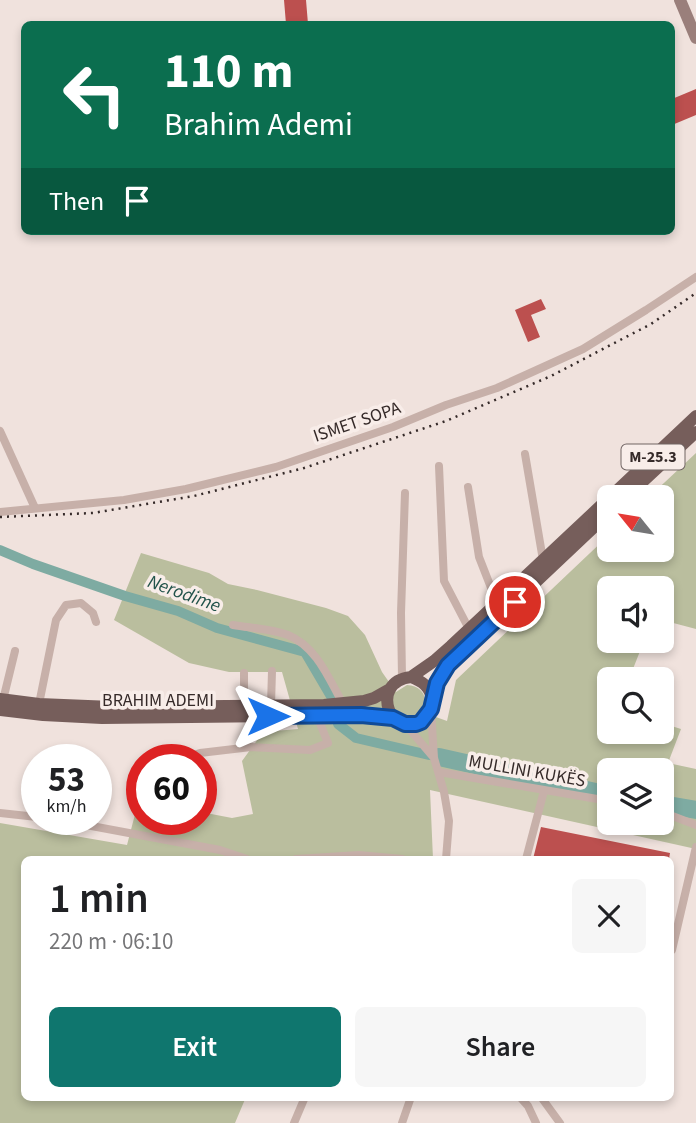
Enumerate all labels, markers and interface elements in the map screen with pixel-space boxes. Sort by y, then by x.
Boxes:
text: 110 m [164,37,293,107]
icon: left [49,49,140,140]
text: Brahim Ademi [164,102,353,148]
icon: arrive [118,182,156,220]
text: Then [49,183,104,220]
street label: ISMET SOPA [310,395,404,449]
road number: M-25.3 [622,445,684,470]
north arrow [597,485,674,562]
map controls [597,485,674,835]
water label: Nerodime [144,568,224,620]
pin [485,572,545,632]
button: sound [597,576,674,653]
icon: arrive [496,583,534,621]
button: search [597,667,674,744]
position arrow [231,679,305,753]
street label: BRAHIM ADEMI [102,688,214,713]
speed limit sign: 60 [126,744,217,835]
street label: MULLINI KUKËS [467,748,587,794]
text: 53 [48,755,85,805]
button: layers [597,758,674,835]
text: km/h [47,794,86,819]
text: 1 min [49,869,149,929]
button: close [572,879,646,953]
text: 220 m · 06:10 [49,925,173,958]
button: Exit [49,1007,341,1087]
button: Share [355,1007,646,1087]

